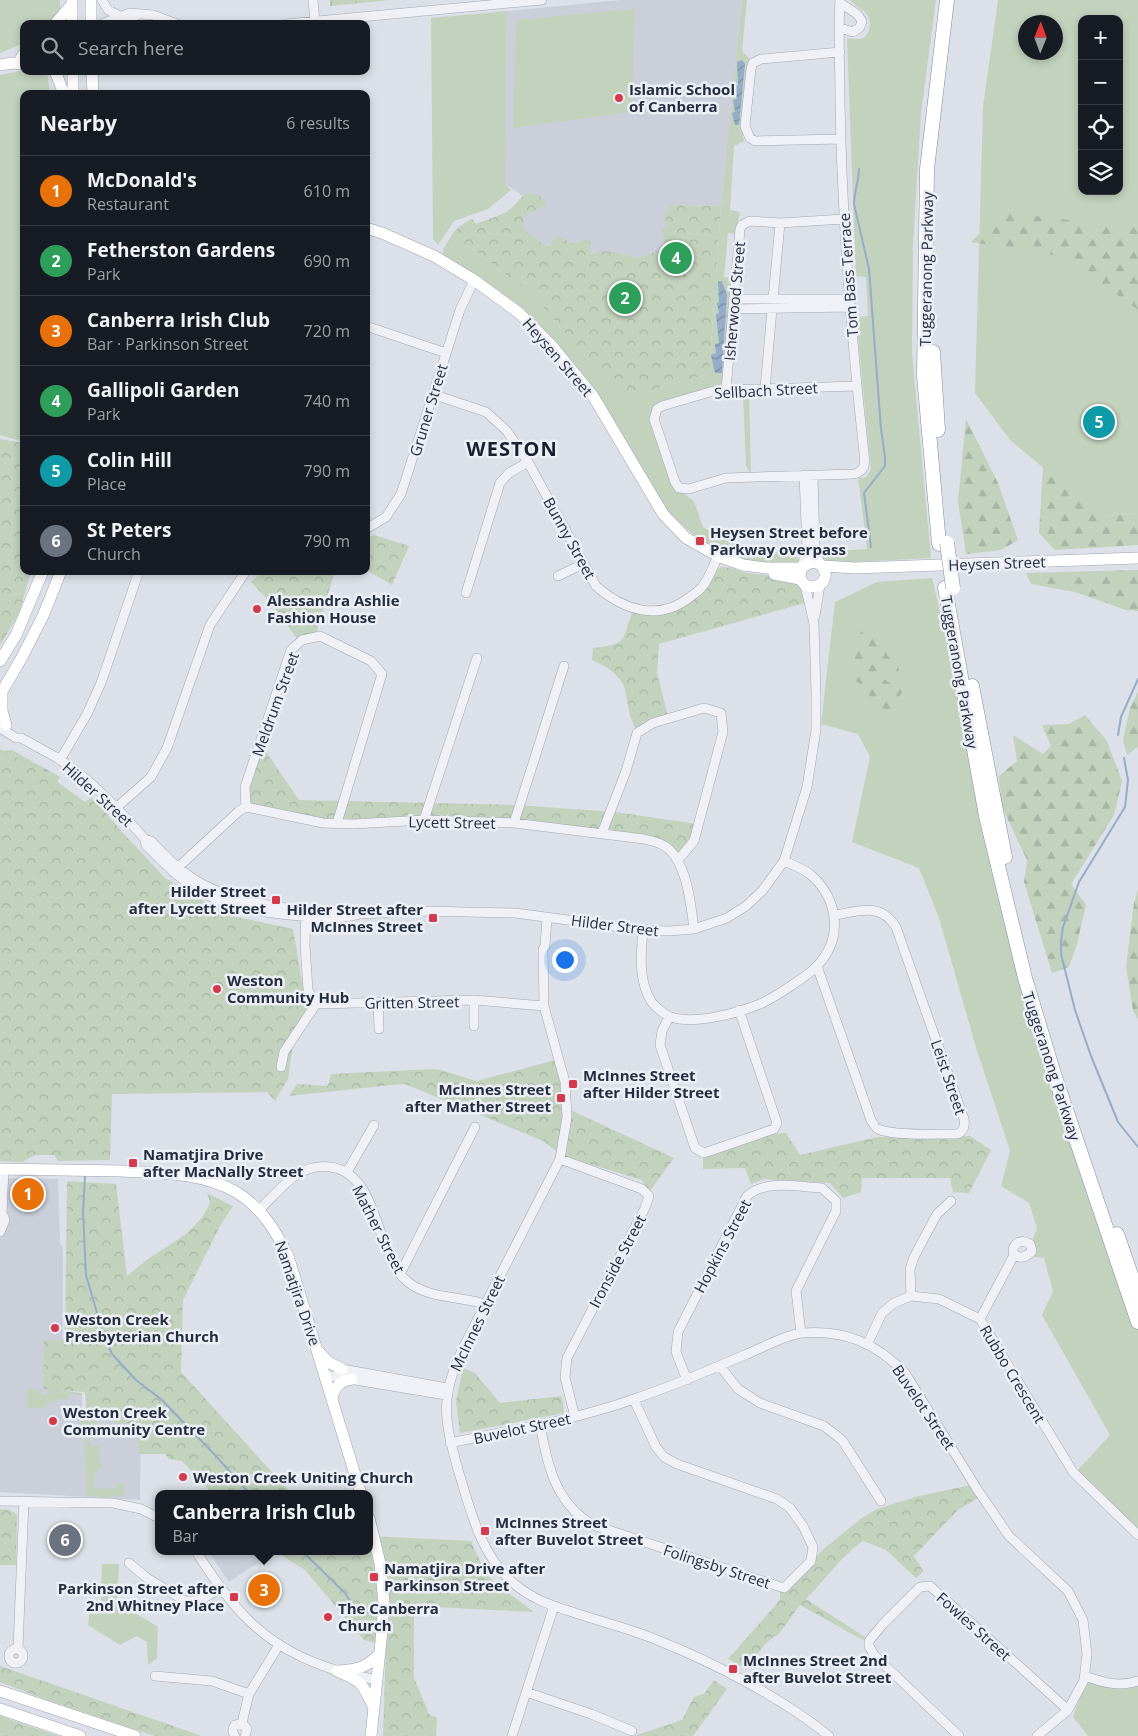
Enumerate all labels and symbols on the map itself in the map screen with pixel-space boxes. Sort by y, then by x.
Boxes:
north arrow [1018,15,1063,60]
place label: Islamic School of Canberra [629,79,735,116]
marker: Islamic School of Canberra [613,92,625,104]
street label: Tuggeranong Parkway [915,191,937,347]
street label: Tom Bass Terrace [834,212,862,338]
pin: 4 [660,239,692,277]
street label: Isherwood Street [719,240,749,362]
pin: 2 [609,279,641,317]
street label: Heysen Street [518,314,598,400]
street label: Gruner Street [404,361,452,459]
street label: Sellbach Street [714,377,818,403]
pin: 5 [1083,403,1115,441]
district label: WESTON [466,435,558,462]
street label: Bunny Street [539,494,601,582]
place label: Heysen Street before Parkway overpass [710,522,868,559]
marker: Heysen Street before Parkway overpass [694,535,706,547]
street label: Heysen Street [948,551,1046,575]
place label: Alessandra Ashlie Fashion House [267,590,400,627]
street label: Tuggeranong Parkway [937,594,983,751]
marker: Alessandra Ashlie Fashion House [251,603,263,615]
street label: Meldrum Street [247,649,303,759]
street label: Hilder Street [59,757,137,831]
street label: Lycett Street [408,811,496,833]
place label: Hilder Street after Lycett Street [129,881,266,918]
marker: Hilder Street after Lycett Street [270,894,282,906]
place label: Hilder Street after McInnes Street [287,899,423,936]
street label: Hilder Street [570,910,660,940]
marker: Hilder Street after McInnes Street [427,912,439,924]
your location [552,947,578,973]
place label: Weston Community Hub [227,970,349,1007]
marker: Weston Community Hub [211,983,223,995]
street label: Tuggeranong Parkway [1019,989,1086,1143]
street label: Gritten Street [364,991,460,1013]
street label: Leist Street [927,1037,971,1117]
place label: McInnes Street after Hilder Street [583,1065,720,1102]
marker: McInnes Street after Hilder Street [567,1078,579,1090]
place label: McInnes Street after Mather Street [405,1079,551,1116]
marker: McInnes Street after Mather Street [555,1092,567,1104]
place label: Namatjira Drive after MacNally Street [143,1144,304,1181]
marker: Namatjira Drive after MacNally Street [127,1157,139,1169]
pin: 1 [12,1175,44,1213]
street label: Mather Street [348,1181,410,1277]
street label: Hopkins Street [689,1196,755,1296]
street label: Ironside Street [584,1211,650,1311]
street label: Namatjira Drive [271,1238,325,1348]
street label: McInnes Street [445,1272,509,1374]
place label: Weston Creek Presbyterian Church [65,1309,219,1346]
street label: Rubbo Crescent [976,1321,1050,1427]
marker: Weston Creek Presbyterian Church [49,1322,61,1334]
street label: Buvelot Street [888,1360,960,1454]
place label: Weston Creek Community Centre [63,1402,205,1439]
street label: Buvelot Street [472,1408,572,1448]
marker: Weston Creek Community Centre [47,1415,59,1427]
place label: Weston Creek Uniting Church [193,1467,413,1487]
marker: Weston Creek Uniting Church [177,1471,189,1483]
place label: McInnes Street after Buvelot Street [495,1512,644,1549]
pin: 6 [49,1521,81,1559]
marker: McInnes Street after Buvelot Street [479,1525,491,1537]
street label: Folingsby Street [661,1539,773,1593]
place label: Namatjira Drive after Parkinson Street [384,1558,546,1595]
pin: 3 [248,1571,280,1609]
marker: Namatjira Drive after Parkinson Street [368,1571,380,1583]
place label: Parkinson Street after 2nd Whitney Place [58,1578,224,1615]
street label: Fowles Street [933,1587,1015,1665]
marker: Parkinson Street after 2nd Whitney Place [228,1591,240,1603]
place label: The Canberra Church [338,1598,439,1635]
marker: The Canberra Church [322,1611,334,1623]
place label: McInnes Street 2nd after Buvelot Street [743,1650,892,1687]
marker: McInnes Street 2nd after Buvelot Street [727,1663,739,1675]

